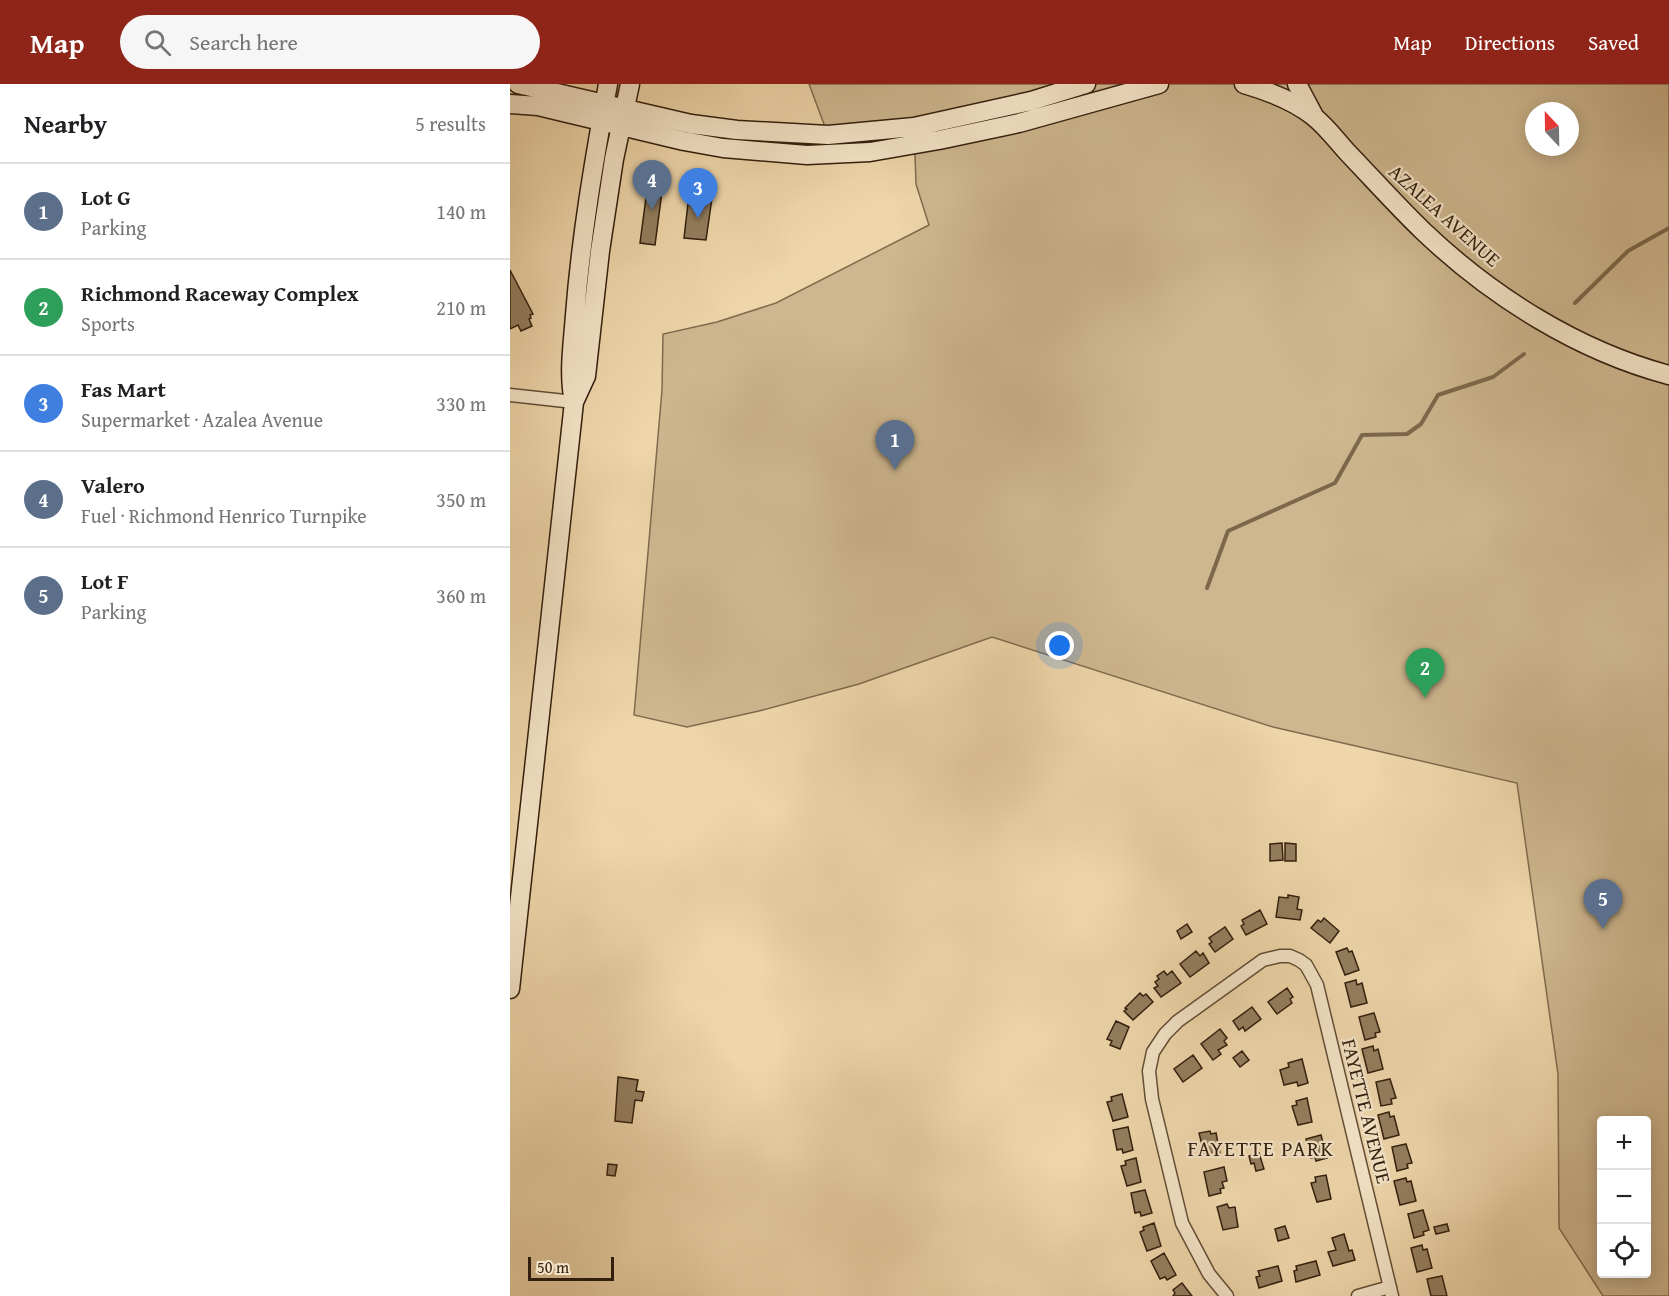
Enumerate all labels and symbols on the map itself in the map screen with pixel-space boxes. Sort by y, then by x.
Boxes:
north arrow [1525,102,1579,156]
street label: AZALEA AVENUE [1383,157,1507,273]
pin: 4 [632,160,672,210]
pin: 3 [678,168,717,218]
pin: 1 [876,420,914,470]
your location [1045,631,1074,660]
pin: 2 [1406,648,1444,698]
pin: 5 [1584,880,1622,929]
street label: FAYETTE AVENUE [1335,1036,1399,1186]
district label: FAYETTE PARK [1188,1133,1334,1164]
scale bar [528,1254,614,1282]

